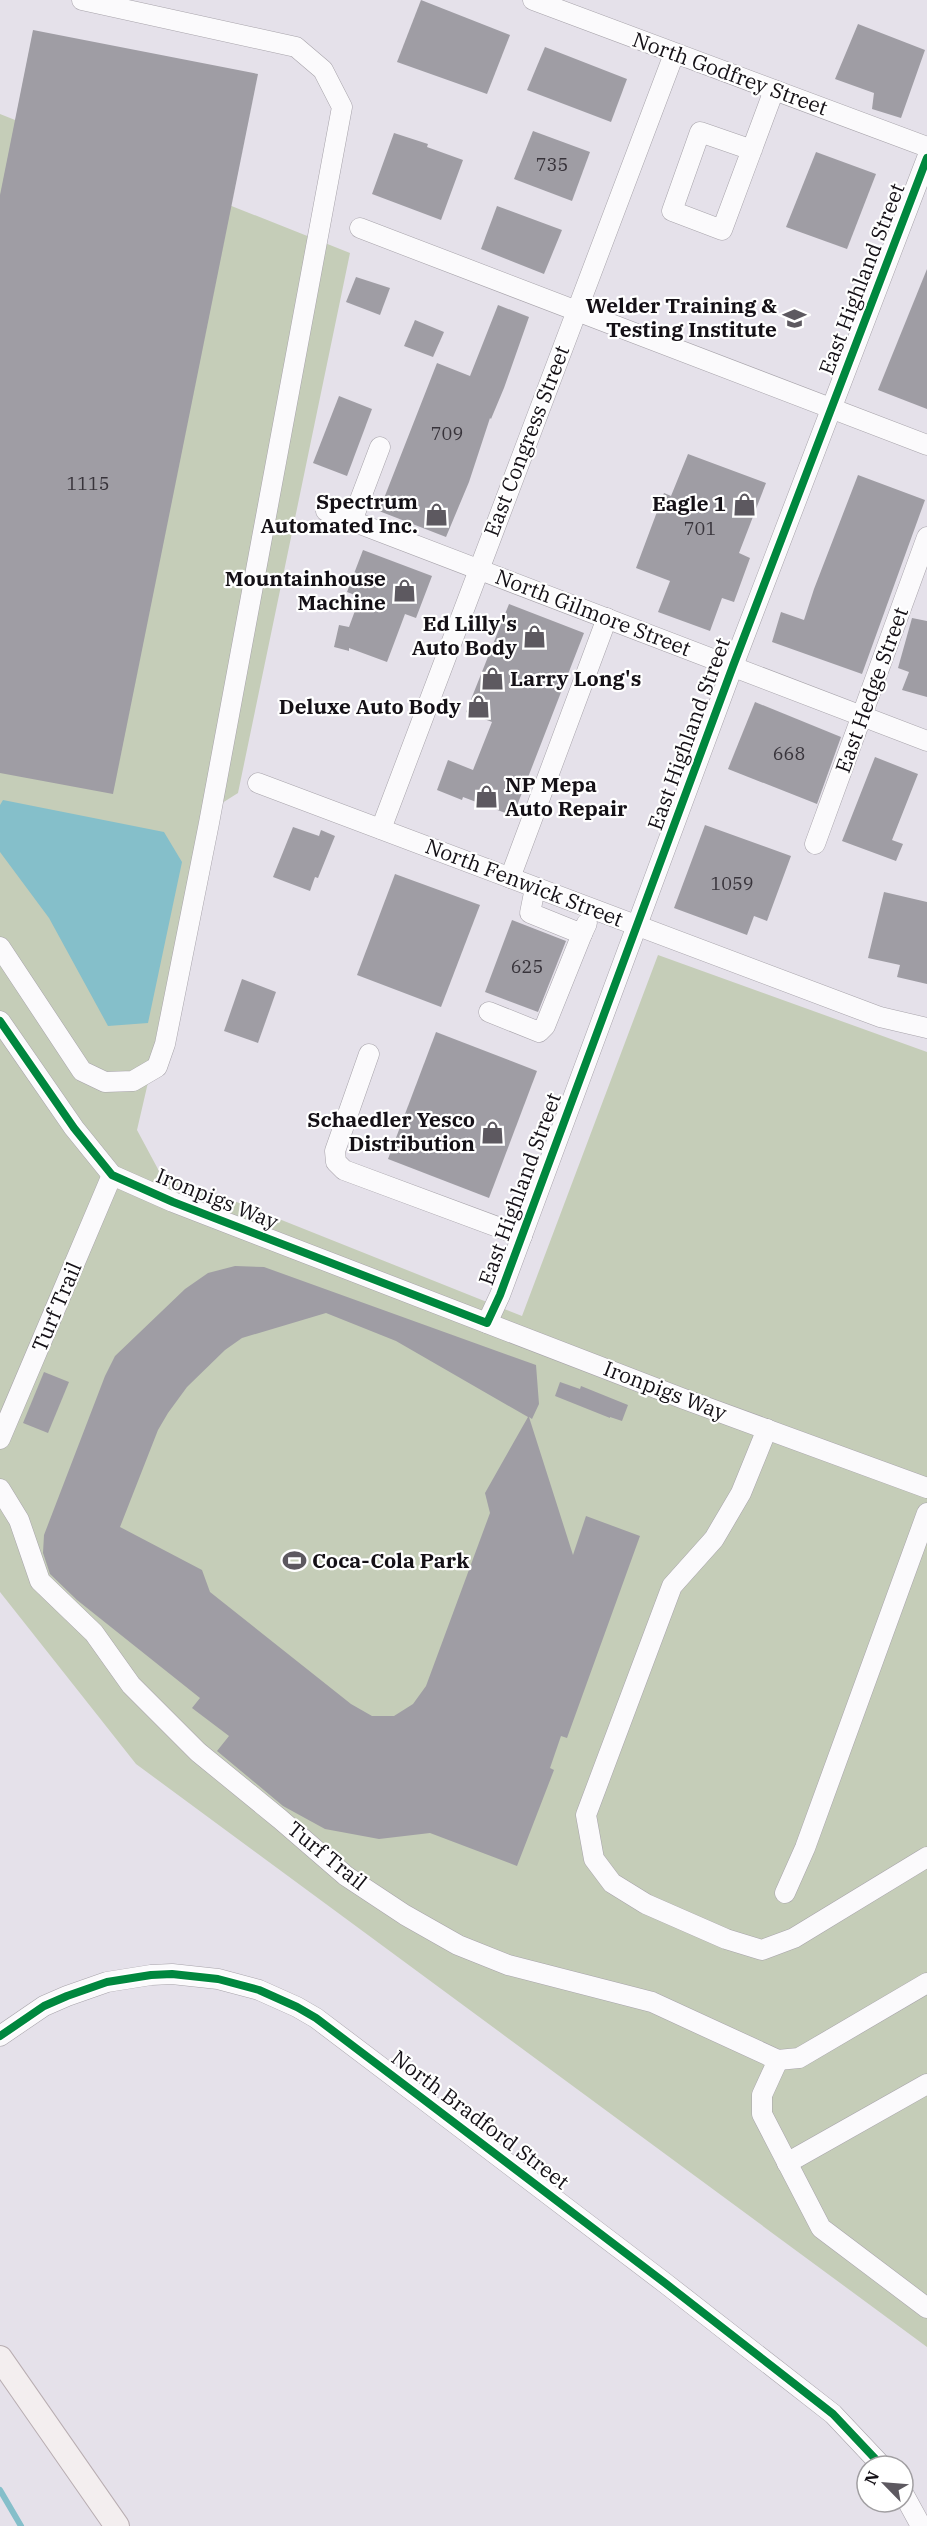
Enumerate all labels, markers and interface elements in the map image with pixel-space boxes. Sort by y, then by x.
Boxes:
street label: North Godfrey Street [629,25,832,121]
house number: 735 [536,153,568,176]
street label: East Highland Street [812,179,910,378]
place label: Welder Training & Testing Institute [586,291,777,343]
school or university icon: Welder Training & Testing Institute [782,305,808,331]
street label: East Congress Street [477,341,575,540]
house number: 709 [431,422,463,445]
house number: 1115 [66,472,110,495]
place label: Spectrum Automated Inc. [261,487,418,539]
place label: Eagle 1 [652,489,726,517]
shop icon: Eagle 1 [731,491,757,517]
shop icon: Spectrum Automated Inc. [423,501,449,527]
house number: 701 [684,517,716,540]
street label: North Gilmore Street [492,562,695,662]
place label: Mountainhouse Machine [225,564,386,616]
shop icon: Mountainhouse Machine [391,578,417,604]
street label: East Hedge Street [828,603,914,776]
place label: Ed Lilly's Auto Body [412,609,517,661]
shop icon: Ed Lilly's Auto Body [522,623,548,649]
street label: East Highland Street [640,634,736,834]
place label: Larry Long's [510,664,641,692]
shop icon: Larry Long's [479,666,505,692]
place label: Deluxe Auto Body [279,692,461,720]
shop icon: Deluxe Auto Body [466,694,492,720]
house number: 668 [773,742,805,765]
place label: NP Mepa Auto Repair [505,770,628,822]
shop icon: NP Mepa Auto Repair [474,784,500,810]
street label: North Fenwick Street [421,831,627,933]
house number: 1059 [710,872,754,895]
house number: 625 [511,955,543,978]
street label: East Highland Street [471,1089,567,1289]
place label: Schaedler Yesco Distribution [307,1105,475,1157]
shop icon: Schaedler Yesco Distribution [480,1119,506,1145]
street label: Ironpigs Way [152,1161,283,1236]
street label: Turf Trail [25,1257,88,1356]
street label: Ironpigs Way [600,1354,732,1427]
place label: Coca-Cola Park [312,1546,469,1574]
sports icon: Coca-Cola Park [281,1548,307,1574]
street label: Turf Trail [282,1814,373,1896]
street label: North Bradford Street [386,2043,575,2195]
north arrow [855,2454,915,2514]
text: N [860,2468,883,2488]

